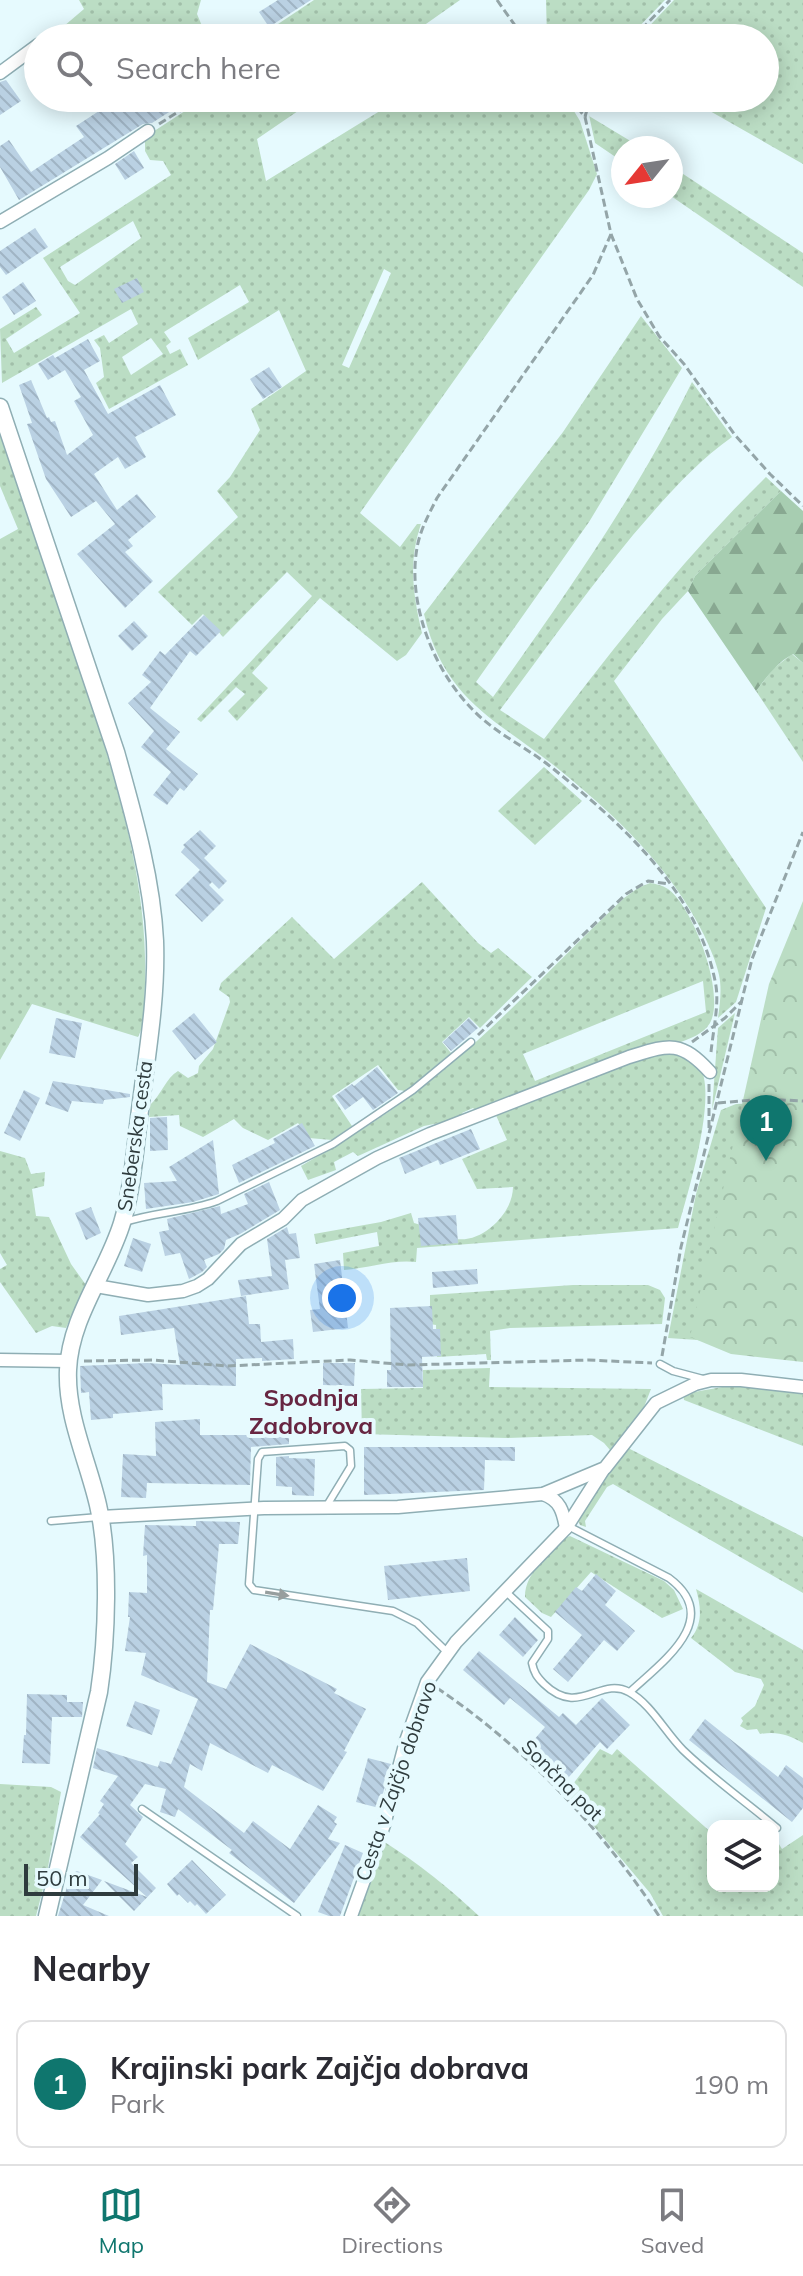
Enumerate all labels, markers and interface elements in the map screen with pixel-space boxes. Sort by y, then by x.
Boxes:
search box [24,24,779,112]
icon: search [52,46,96,90]
text: Search here [116,49,281,87]
north arrow [611,136,683,208]
street label: Sneberska cesta [112,1059,157,1213]
pin: 1 [740,1095,792,1161]
your location [322,1278,362,1318]
district label: Spodnja Zadobrova [249,1382,373,1440]
one-way arrow [264,1588,289,1600]
street label: Cesta v Zajčjo dobravo [350,1678,442,1884]
street label: Sončna pot [516,1734,608,1826]
map controls [707,1820,779,1892]
button: layers [707,1820,779,1892]
scale bar [24,1860,138,1896]
text: 50 m [36,1864,87,1892]
text: Nearby [32,1947,150,1990]
text: Krajinski park Zajčja dobrava [110,2049,529,2087]
text: 1 [52,2068,68,2101]
text: 190 m [693,2068,769,2101]
text: Park [110,2087,165,2120]
tab: Map [99,2183,144,2259]
tab: Directions [342,2183,443,2259]
tab: Saved [641,2183,704,2259]

